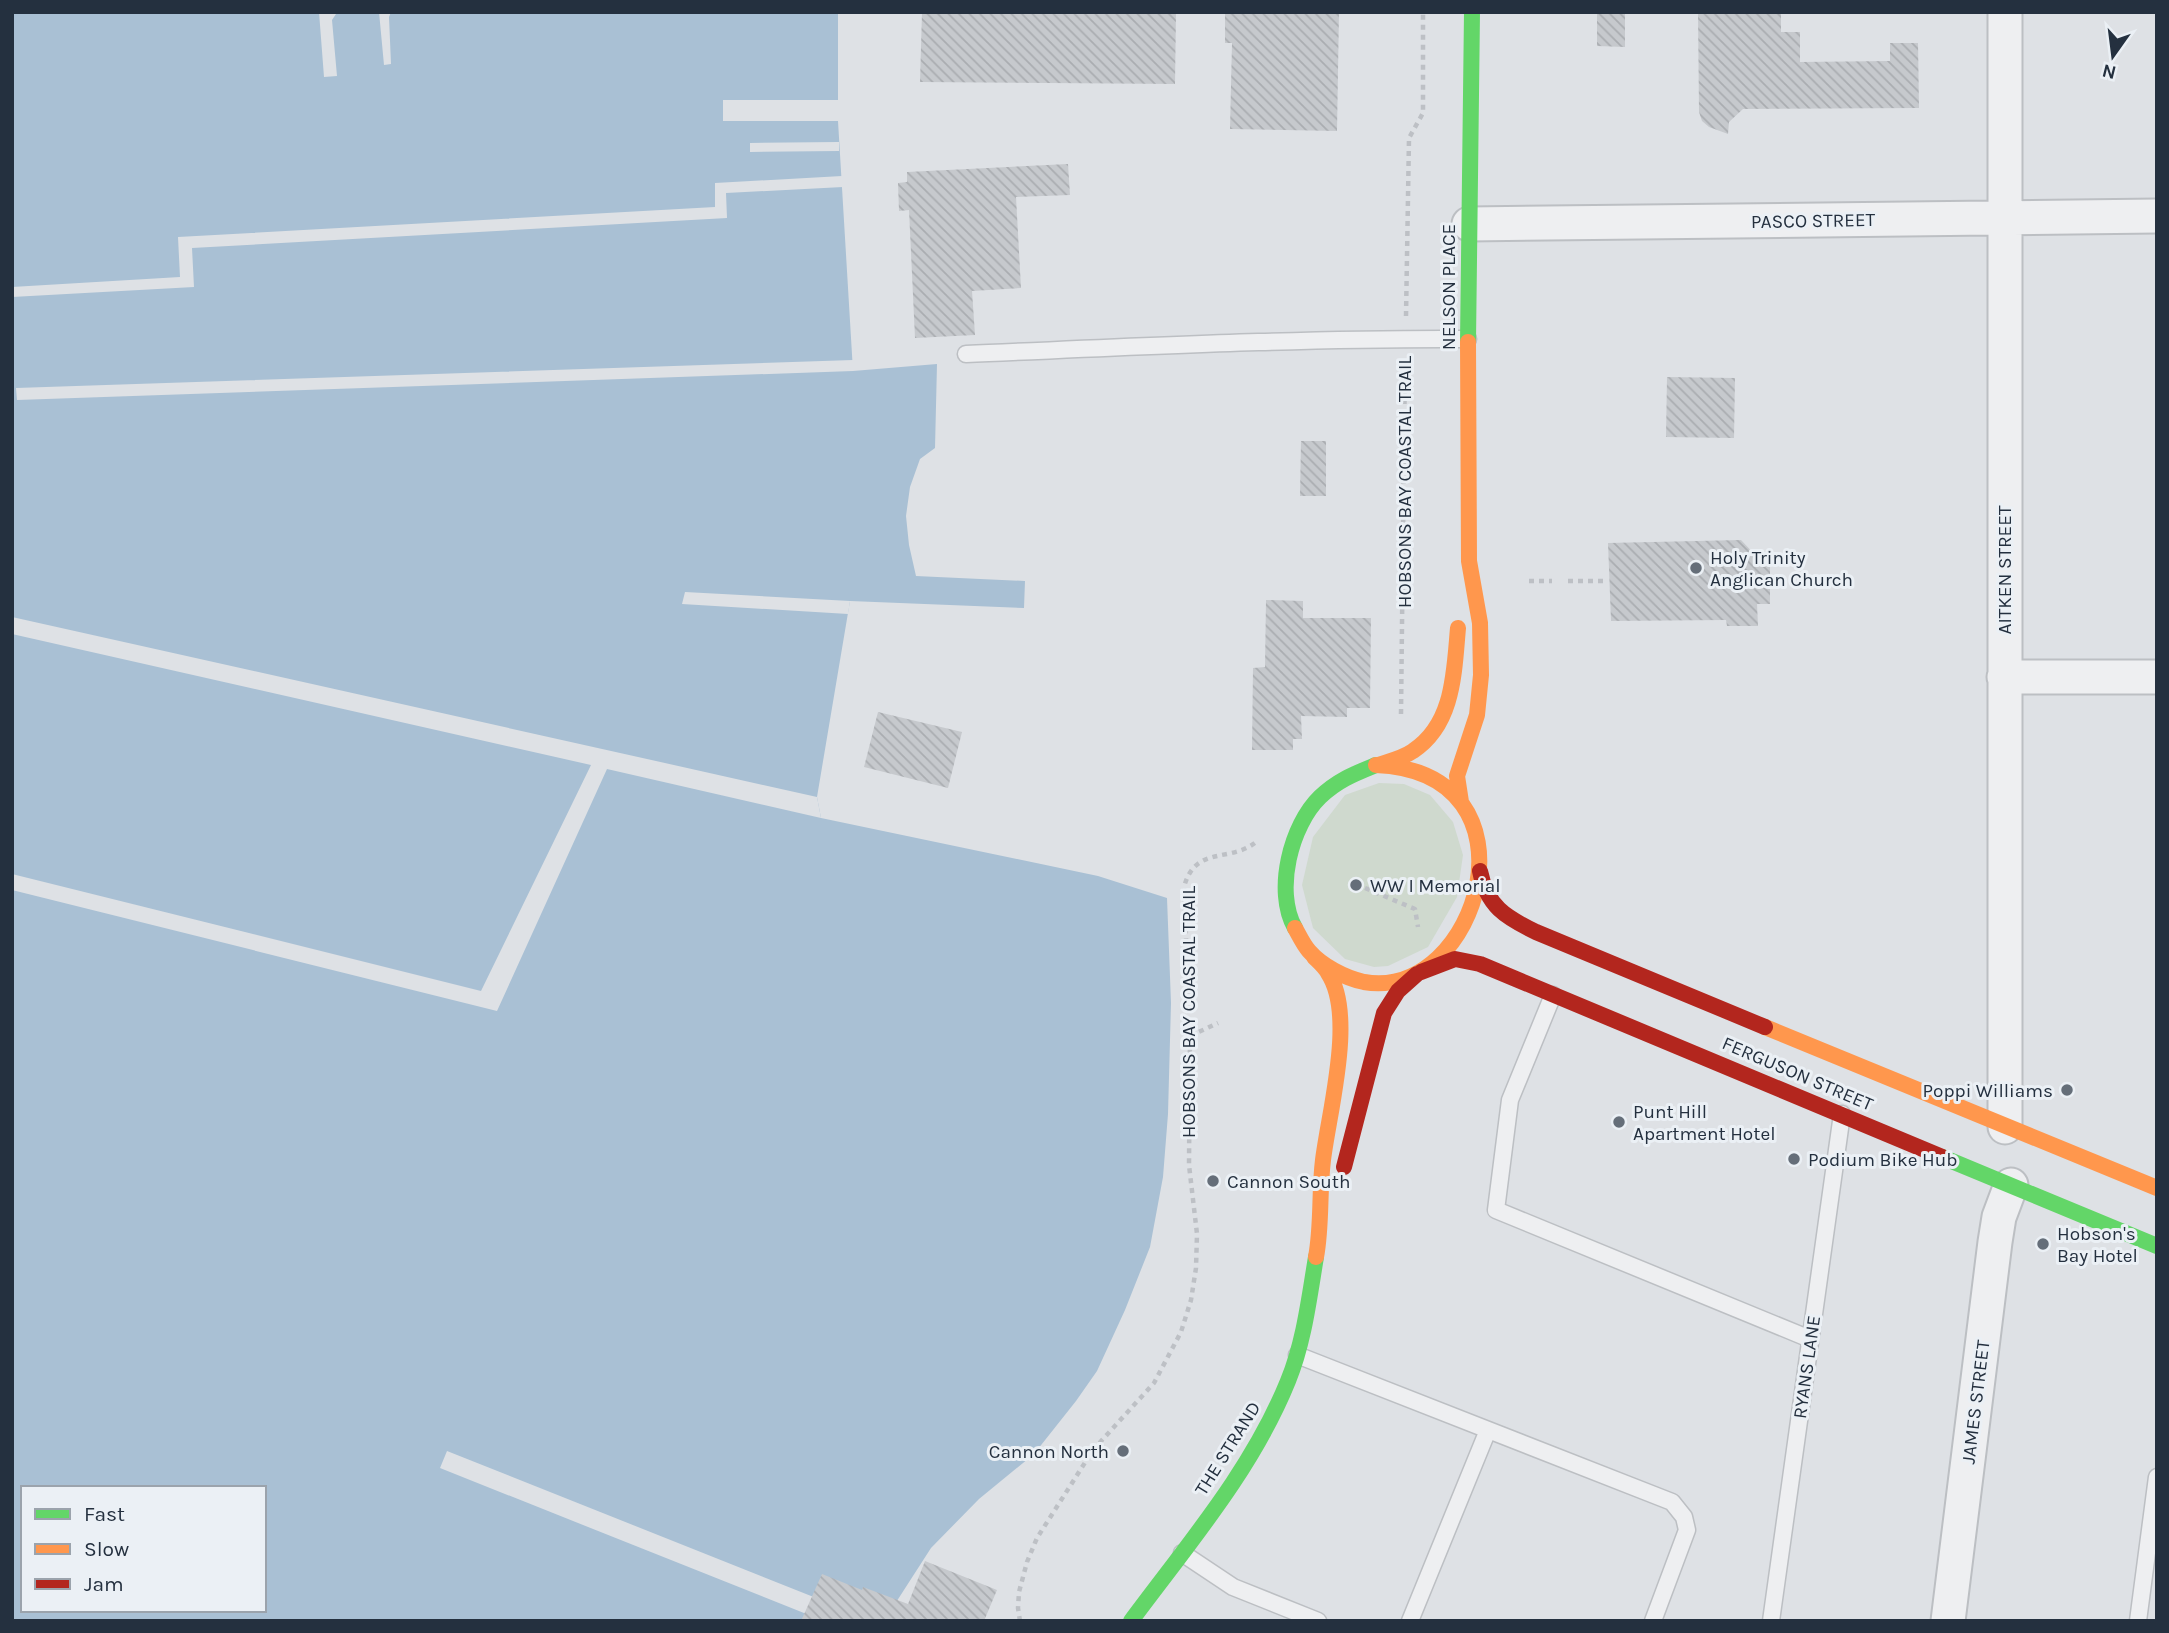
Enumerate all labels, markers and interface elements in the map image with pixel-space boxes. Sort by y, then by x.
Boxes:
north arrow [2078,21,2148,91]
text: N [2100,59,2118,84]
street label: PASCO STREET [1751,209,1876,233]
street label: NELSON PLACE [1438,224,1460,350]
street label: HOBSONS BAY COASTAL TRAIL [1394,356,1416,608]
street label: AITKEN STREET [1994,505,2016,634]
place label: Holy Trinity Anglican Church [1710,547,1853,591]
marker: Holy Trinity Anglican Church [1688,560,1704,576]
place label: WW I Memorial [1370,875,1501,897]
marker: WW I Memorial [1348,877,1364,893]
street label: HOBSONS BAY COASTAL TRAIL [1178,886,1200,1138]
street label: FERGUSON STREET [1719,1032,1877,1116]
place label: Poppi Williams [1923,1080,2053,1102]
marker: Poppi Williams [2059,1082,2075,1098]
place label: Punt Hill Apartment Hotel [1633,1101,1775,1145]
marker: Punt Hill Apartment Hotel [1611,1114,1627,1130]
place label: Podium Bike Hub [1808,1149,1958,1171]
marker: Podium Bike Hub [1786,1151,1802,1167]
place label: Cannon South [1227,1171,1350,1193]
marker: Cannon South [1205,1173,1221,1189]
place label: Hobson's Bay Hotel [2057,1223,2138,1267]
marker: Hobson's Bay Hotel [2035,1236,2051,1252]
street label: RYANS LANE [1789,1314,1825,1420]
street label: JAMES STREET [1957,1338,1995,1465]
street label: THE STRAND [1190,1398,1265,1500]
place label: Cannon North [989,1441,1109,1463]
marker: Cannon North [1115,1443,1131,1459]
legend [21,1486,266,1612]
text: Fast [84,1502,125,1526]
text: Slow [84,1537,129,1561]
text: Jam [84,1572,124,1596]

